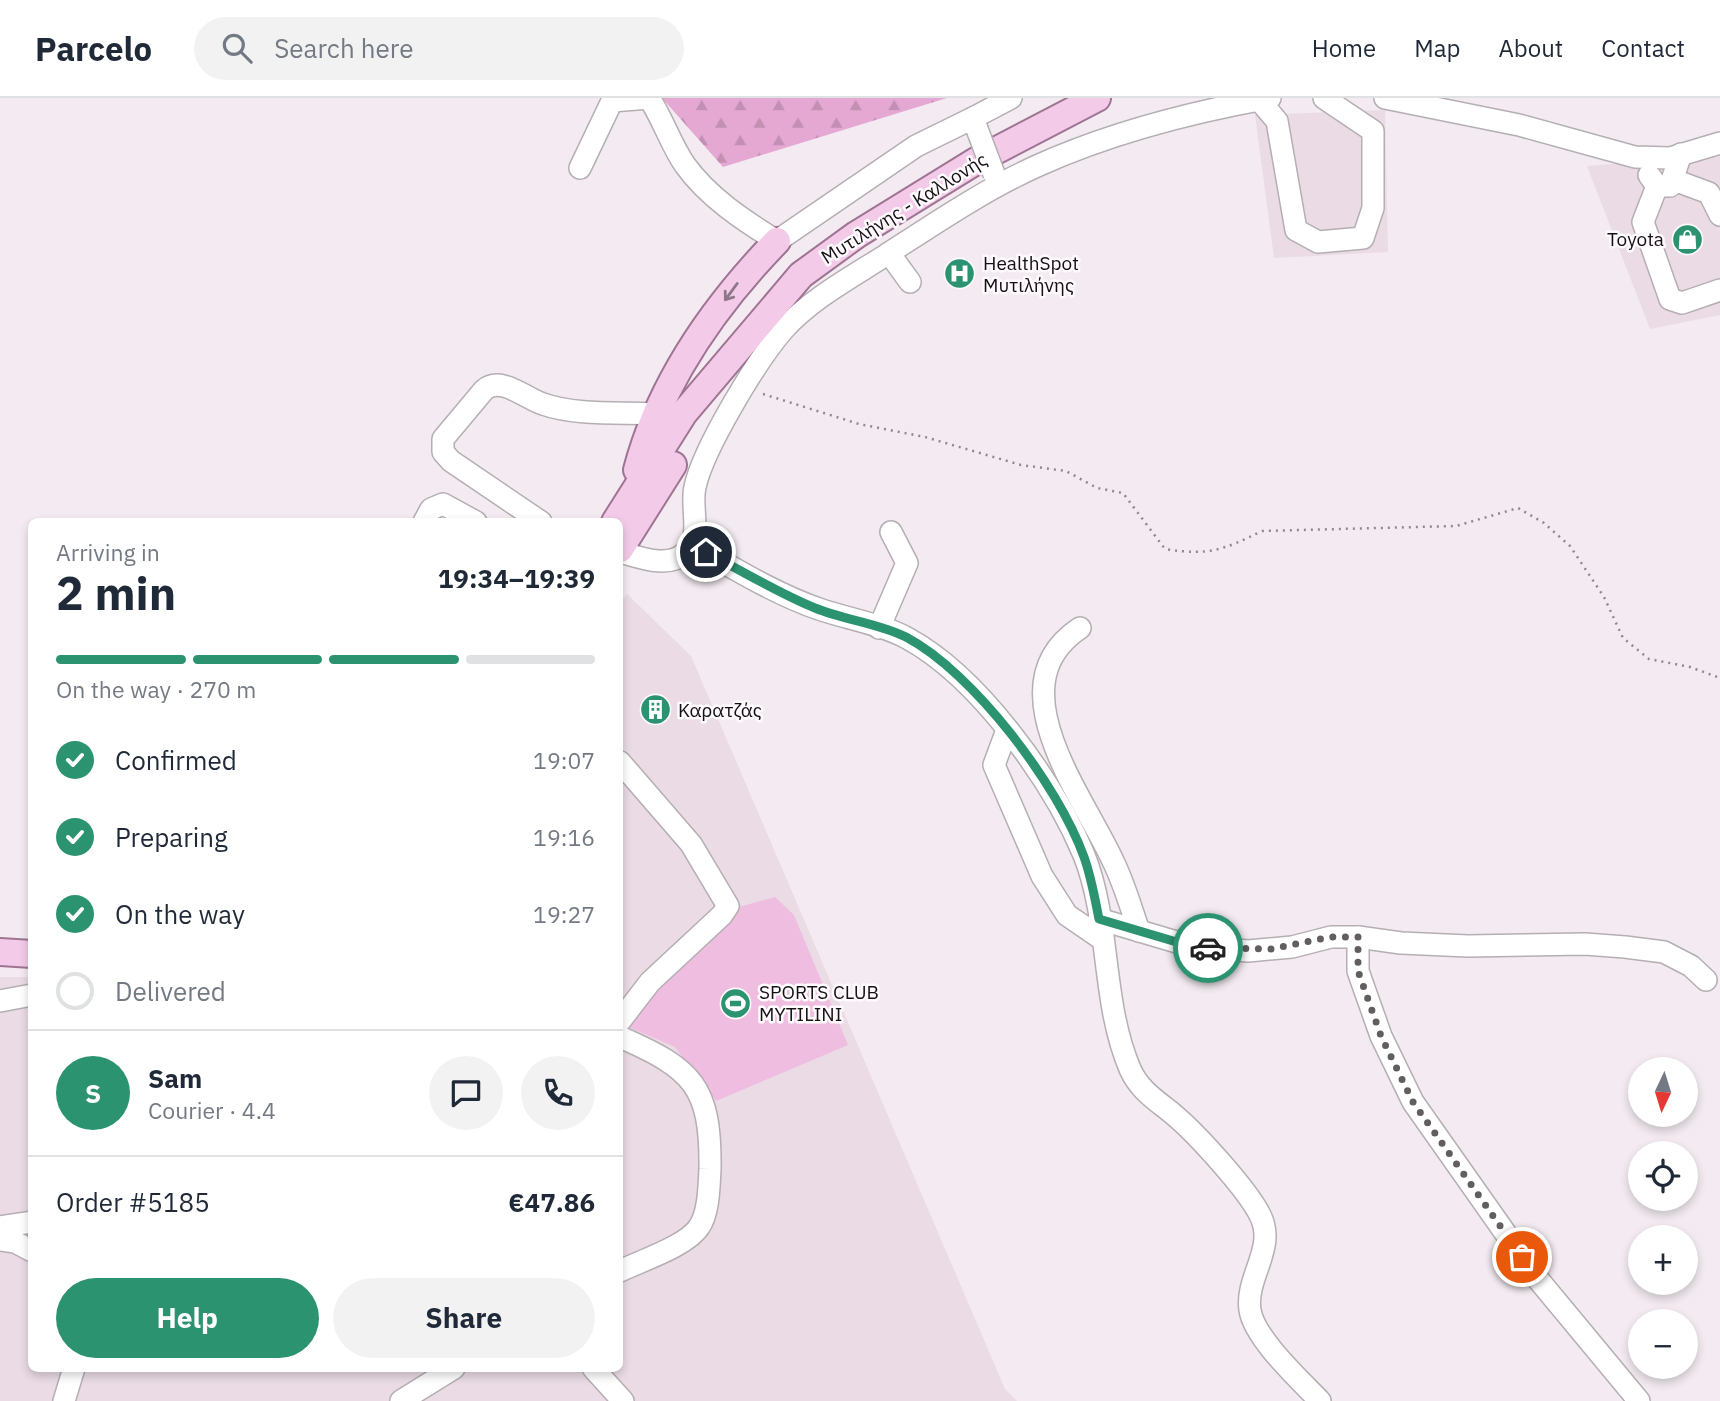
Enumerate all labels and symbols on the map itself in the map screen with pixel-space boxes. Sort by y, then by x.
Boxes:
street label: Μυτιλήνης - Καλλονής [816,147,992,269]
shop icon: Toyota [1670,222,1704,256]
place label: Toyota [1607,227,1664,251]
place label: HealthSpot Μυτιλήνης [983,251,1079,297]
hospital icon: HealthSpot Μυτιλήνης [943,257,977,291]
one-way arrow [724,282,738,301]
pin [676,522,736,582]
building icon: Καρατζάς [638,693,672,727]
place label: Καρατζάς [678,698,762,722]
courier [1173,913,1243,983]
place label: SPORTS CLUB MYTILINI [759,980,879,1026]
sports icon: SPORTS CLUB MYTILINI [719,986,753,1020]
north arrow [1628,1057,1698,1127]
pin [1492,1227,1552,1287]

